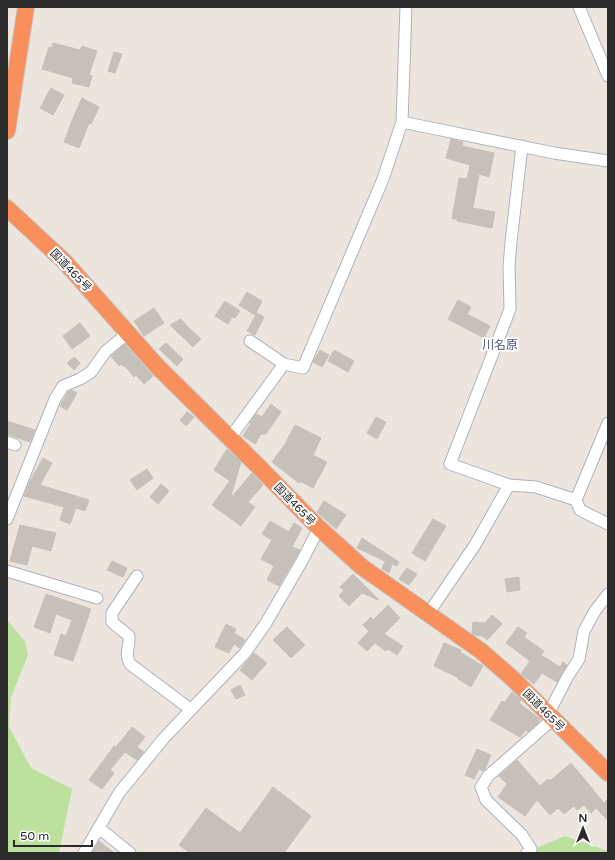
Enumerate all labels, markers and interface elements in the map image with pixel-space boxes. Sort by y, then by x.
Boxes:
street label: 国道465号 [47,247,94,294]
district label: 川名原 [482,338,518,352]
street label: 国道465号 [271,481,318,528]
street label: 国道465号 [520,687,567,734]
north arrow [563,808,603,848]
text: N [579,812,587,825]
scale bar [14,822,92,848]
text: 50 m [20,829,49,843]

